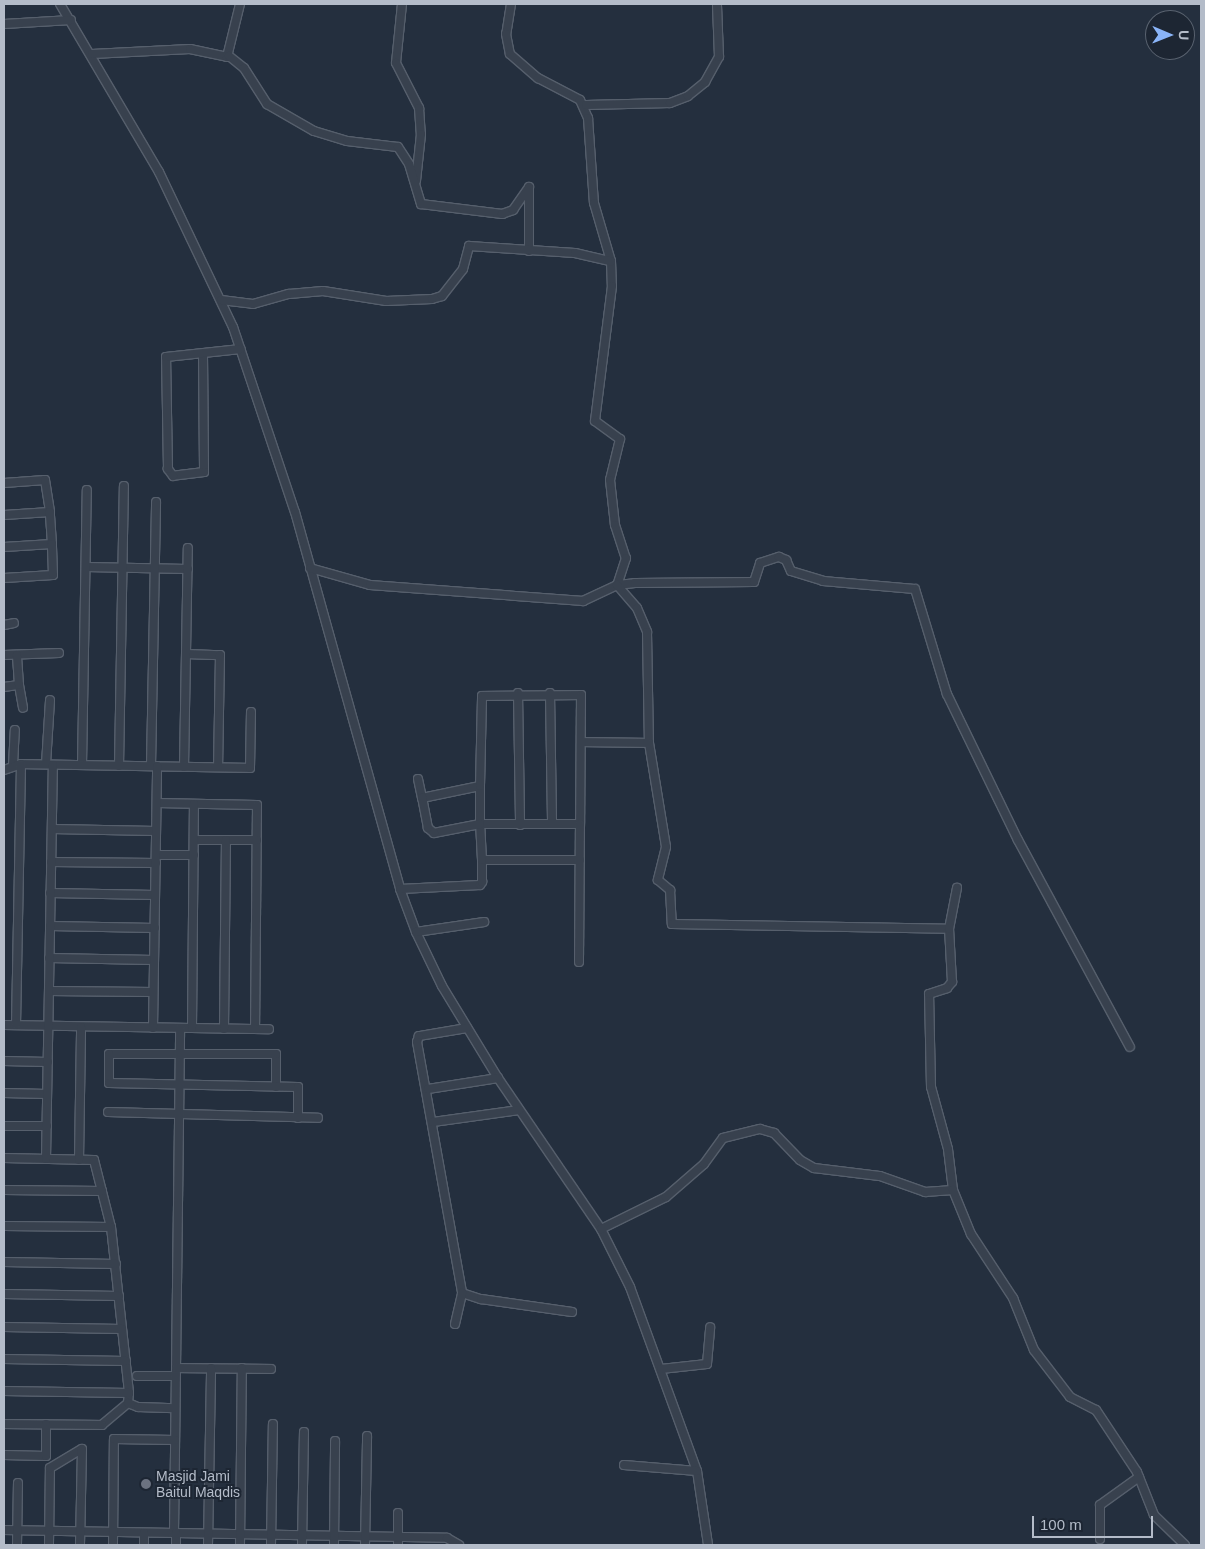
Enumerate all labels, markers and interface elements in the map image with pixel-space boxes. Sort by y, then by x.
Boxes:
north arrow [1145,10,1195,60]
text: U [1176,30,1192,40]
place label: Masjid Jami Baitul Maqdis [156,1468,240,1500]
marker: Masjid Jami Baitul Maqdis [140,1478,152,1490]
scale bar [1035,1506,1156,1538]
text: 100 m [1040,1516,1082,1533]

